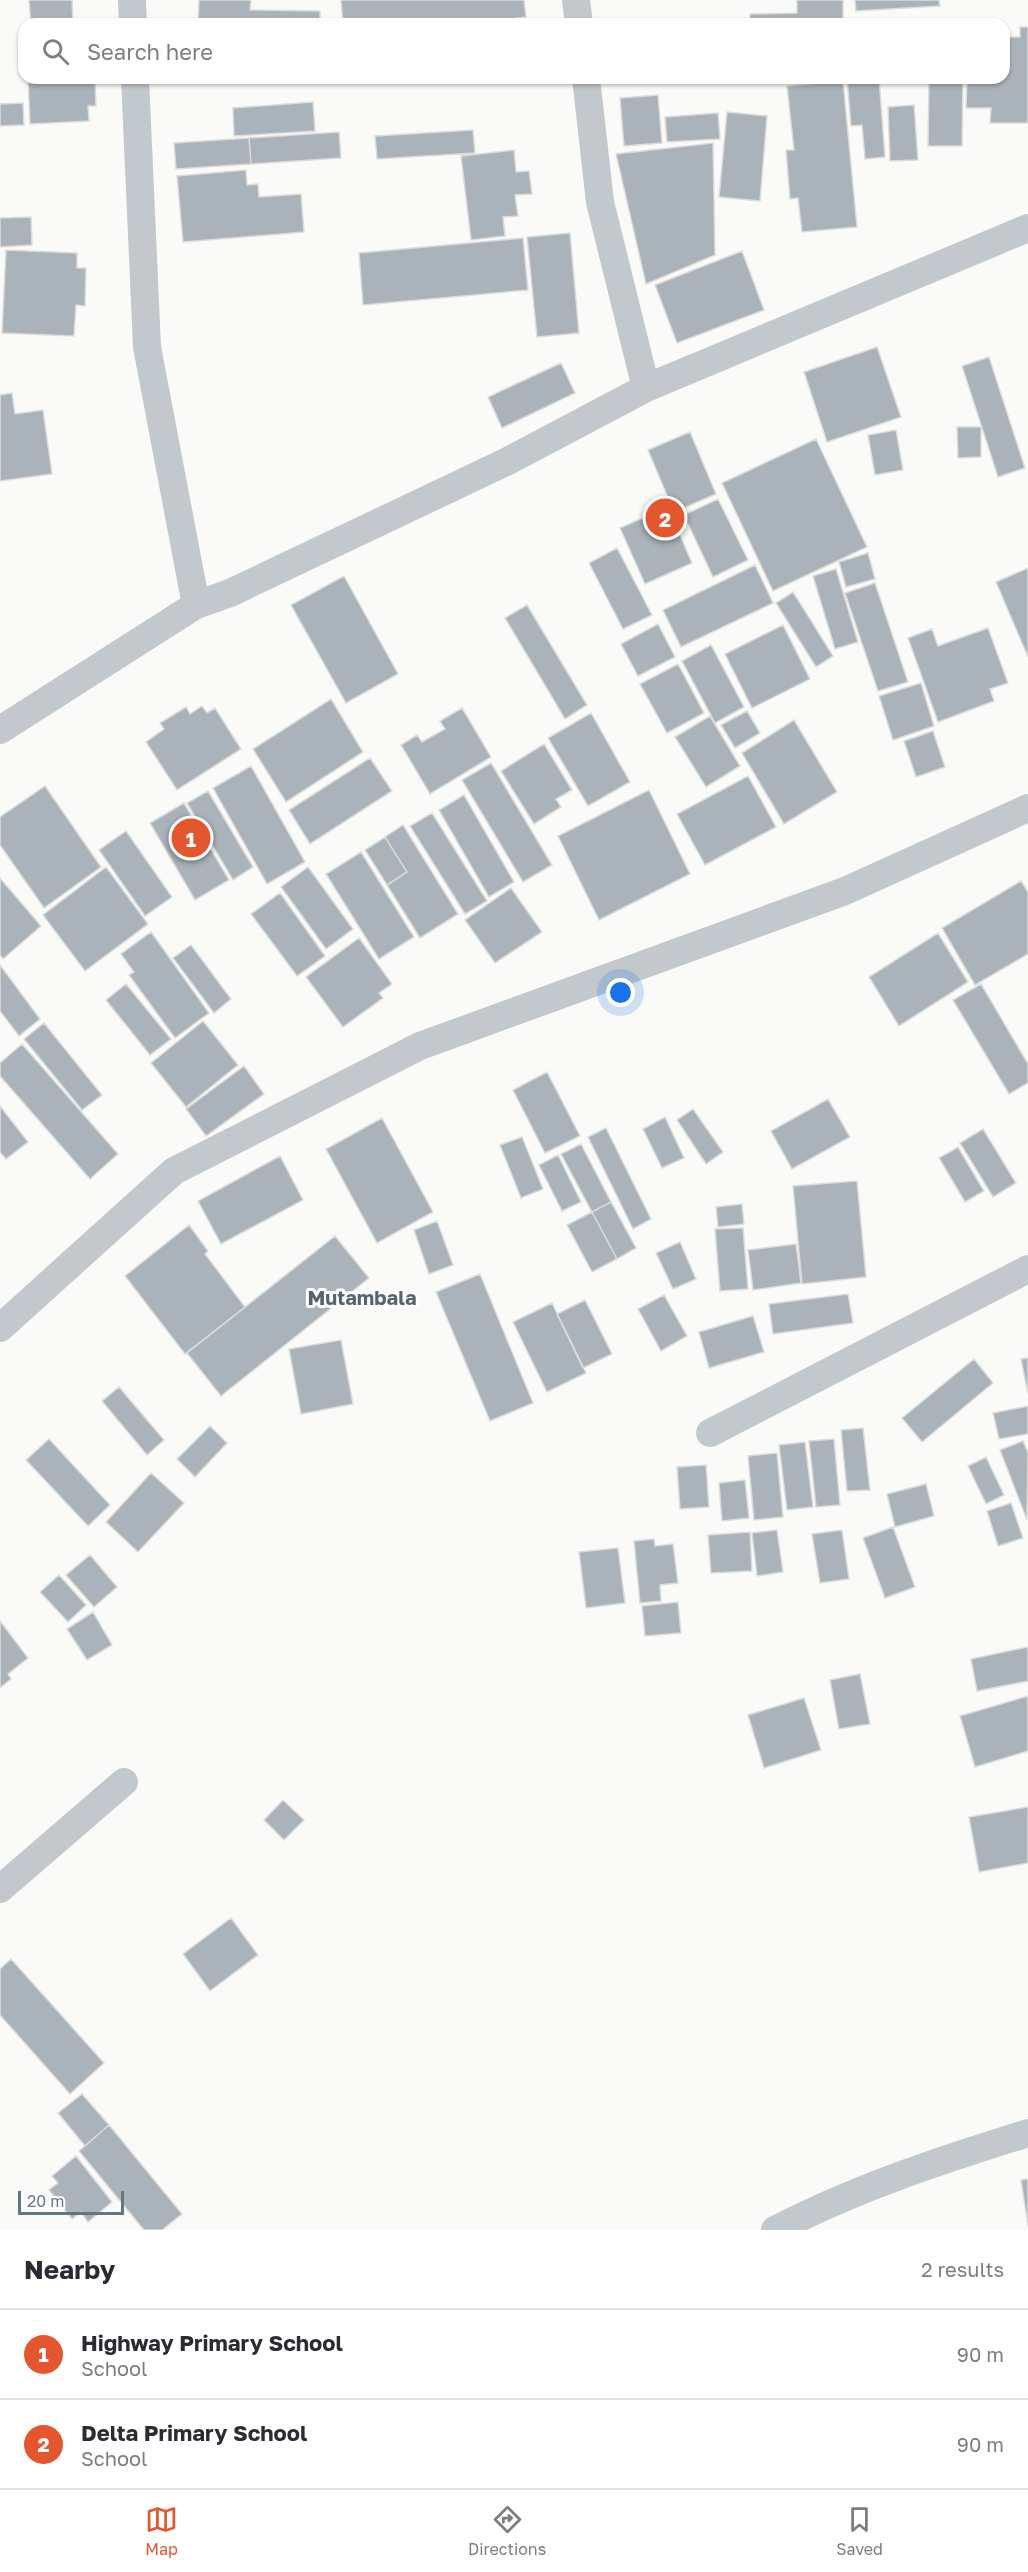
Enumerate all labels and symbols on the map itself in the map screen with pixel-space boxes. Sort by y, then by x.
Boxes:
pin: 2 [646,496,684,540]
pin: 1 [172,816,210,860]
your location [606,978,635,1007]
district label: Mutambala [308,1285,417,1309]
scale bar [18,2188,124,2216]

